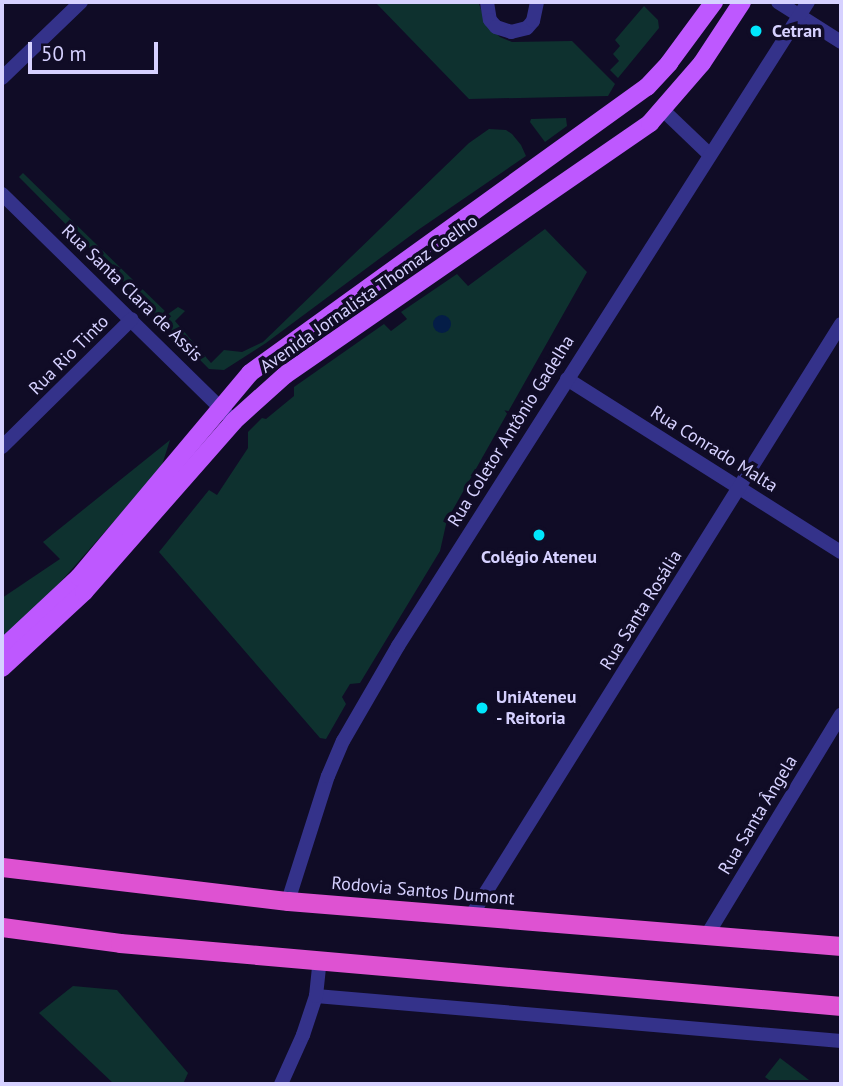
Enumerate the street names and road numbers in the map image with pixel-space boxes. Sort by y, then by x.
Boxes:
street label: Avenida Jornalista Thomaz Coelho [256,210,482,378]
street label: Rua Santa Clara de Assis [57,220,207,366]
street label: Rua Rio Tinto [25,311,113,399]
street label: Rua Coletor Antônio Gadelha [443,331,579,531]
street label: Rua Conrado Malta [646,401,782,497]
street label: Rua Santa Rosália [596,546,686,674]
street label: Rua Santa Ângela [714,751,802,879]
street label: Rodovia Santos Dumont [331,872,515,910]

